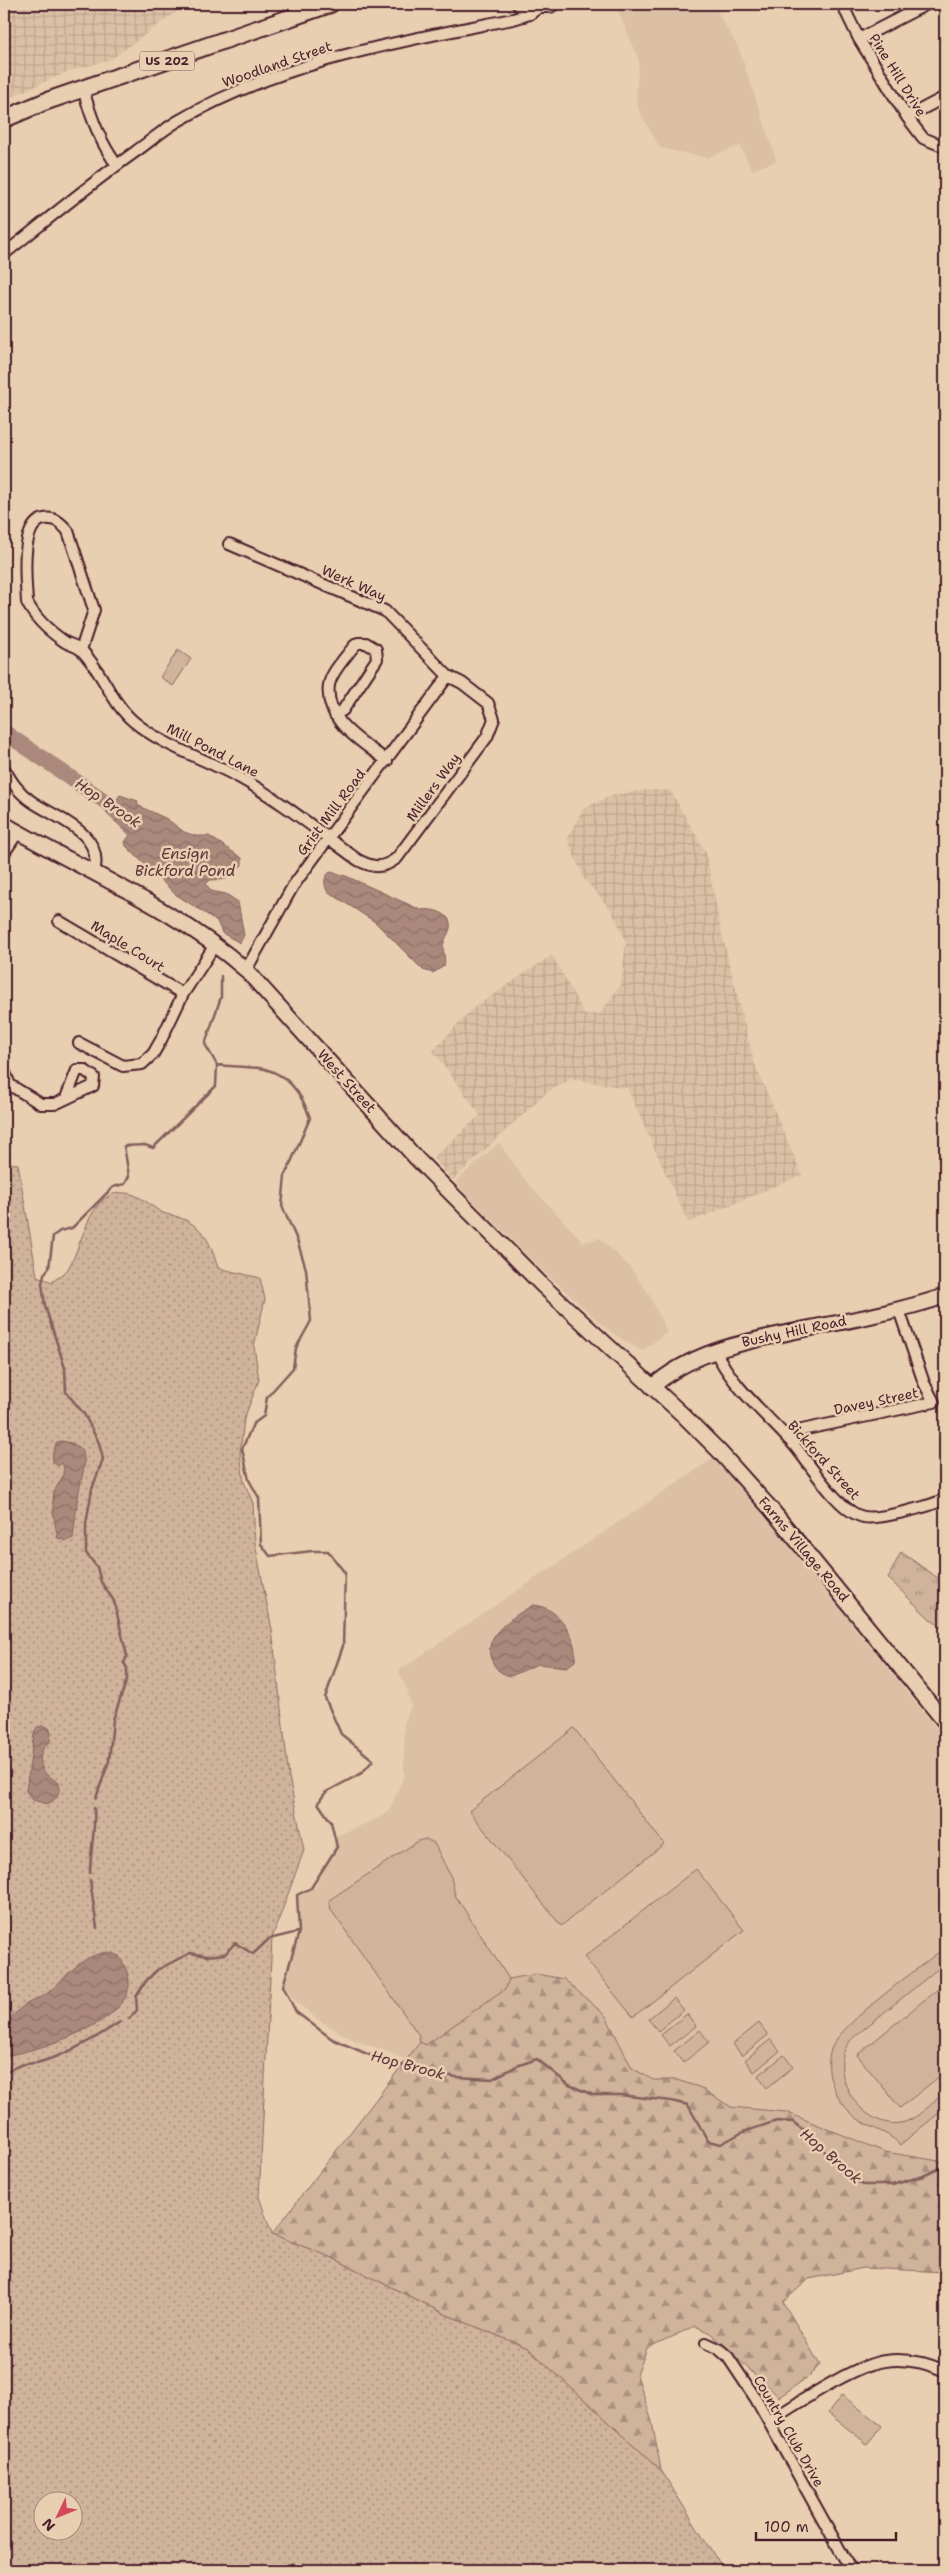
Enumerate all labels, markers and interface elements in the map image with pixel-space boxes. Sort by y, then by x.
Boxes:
street label: Pine Hill Drive [865,30,931,120]
street label: Woodland Street [220,37,334,91]
road number: US 202 [140,51,194,70]
street label: Werk Way [319,561,389,605]
street label: Mill Pond Lane [164,719,262,781]
street label: Millers Way [402,749,464,825]
street label: Grist Mill Road [293,765,369,859]
water label: Hop Brook [71,774,145,833]
water label: Ensign Bickford Pond [135,844,236,881]
street label: Maple Court [88,916,168,976]
street label: West Street [314,1045,380,1117]
street label: Bushy Hill Road [740,1311,848,1351]
street label: Davey Street [832,1383,920,1419]
street label: Bickford Street [784,1417,864,1503]
street label: Farms Village Road [755,1493,853,1605]
water label: Hop Brook [369,2046,448,2085]
water label: Hop Brook [796,2124,866,2189]
street label: Country Club Drive [750,2372,828,2490]
north arrow [32,2492,82,2542]
scale bar [756,2509,896,2541]
text: N [38,2515,59,2535]
text: 100 m [764,2517,809,2537]

